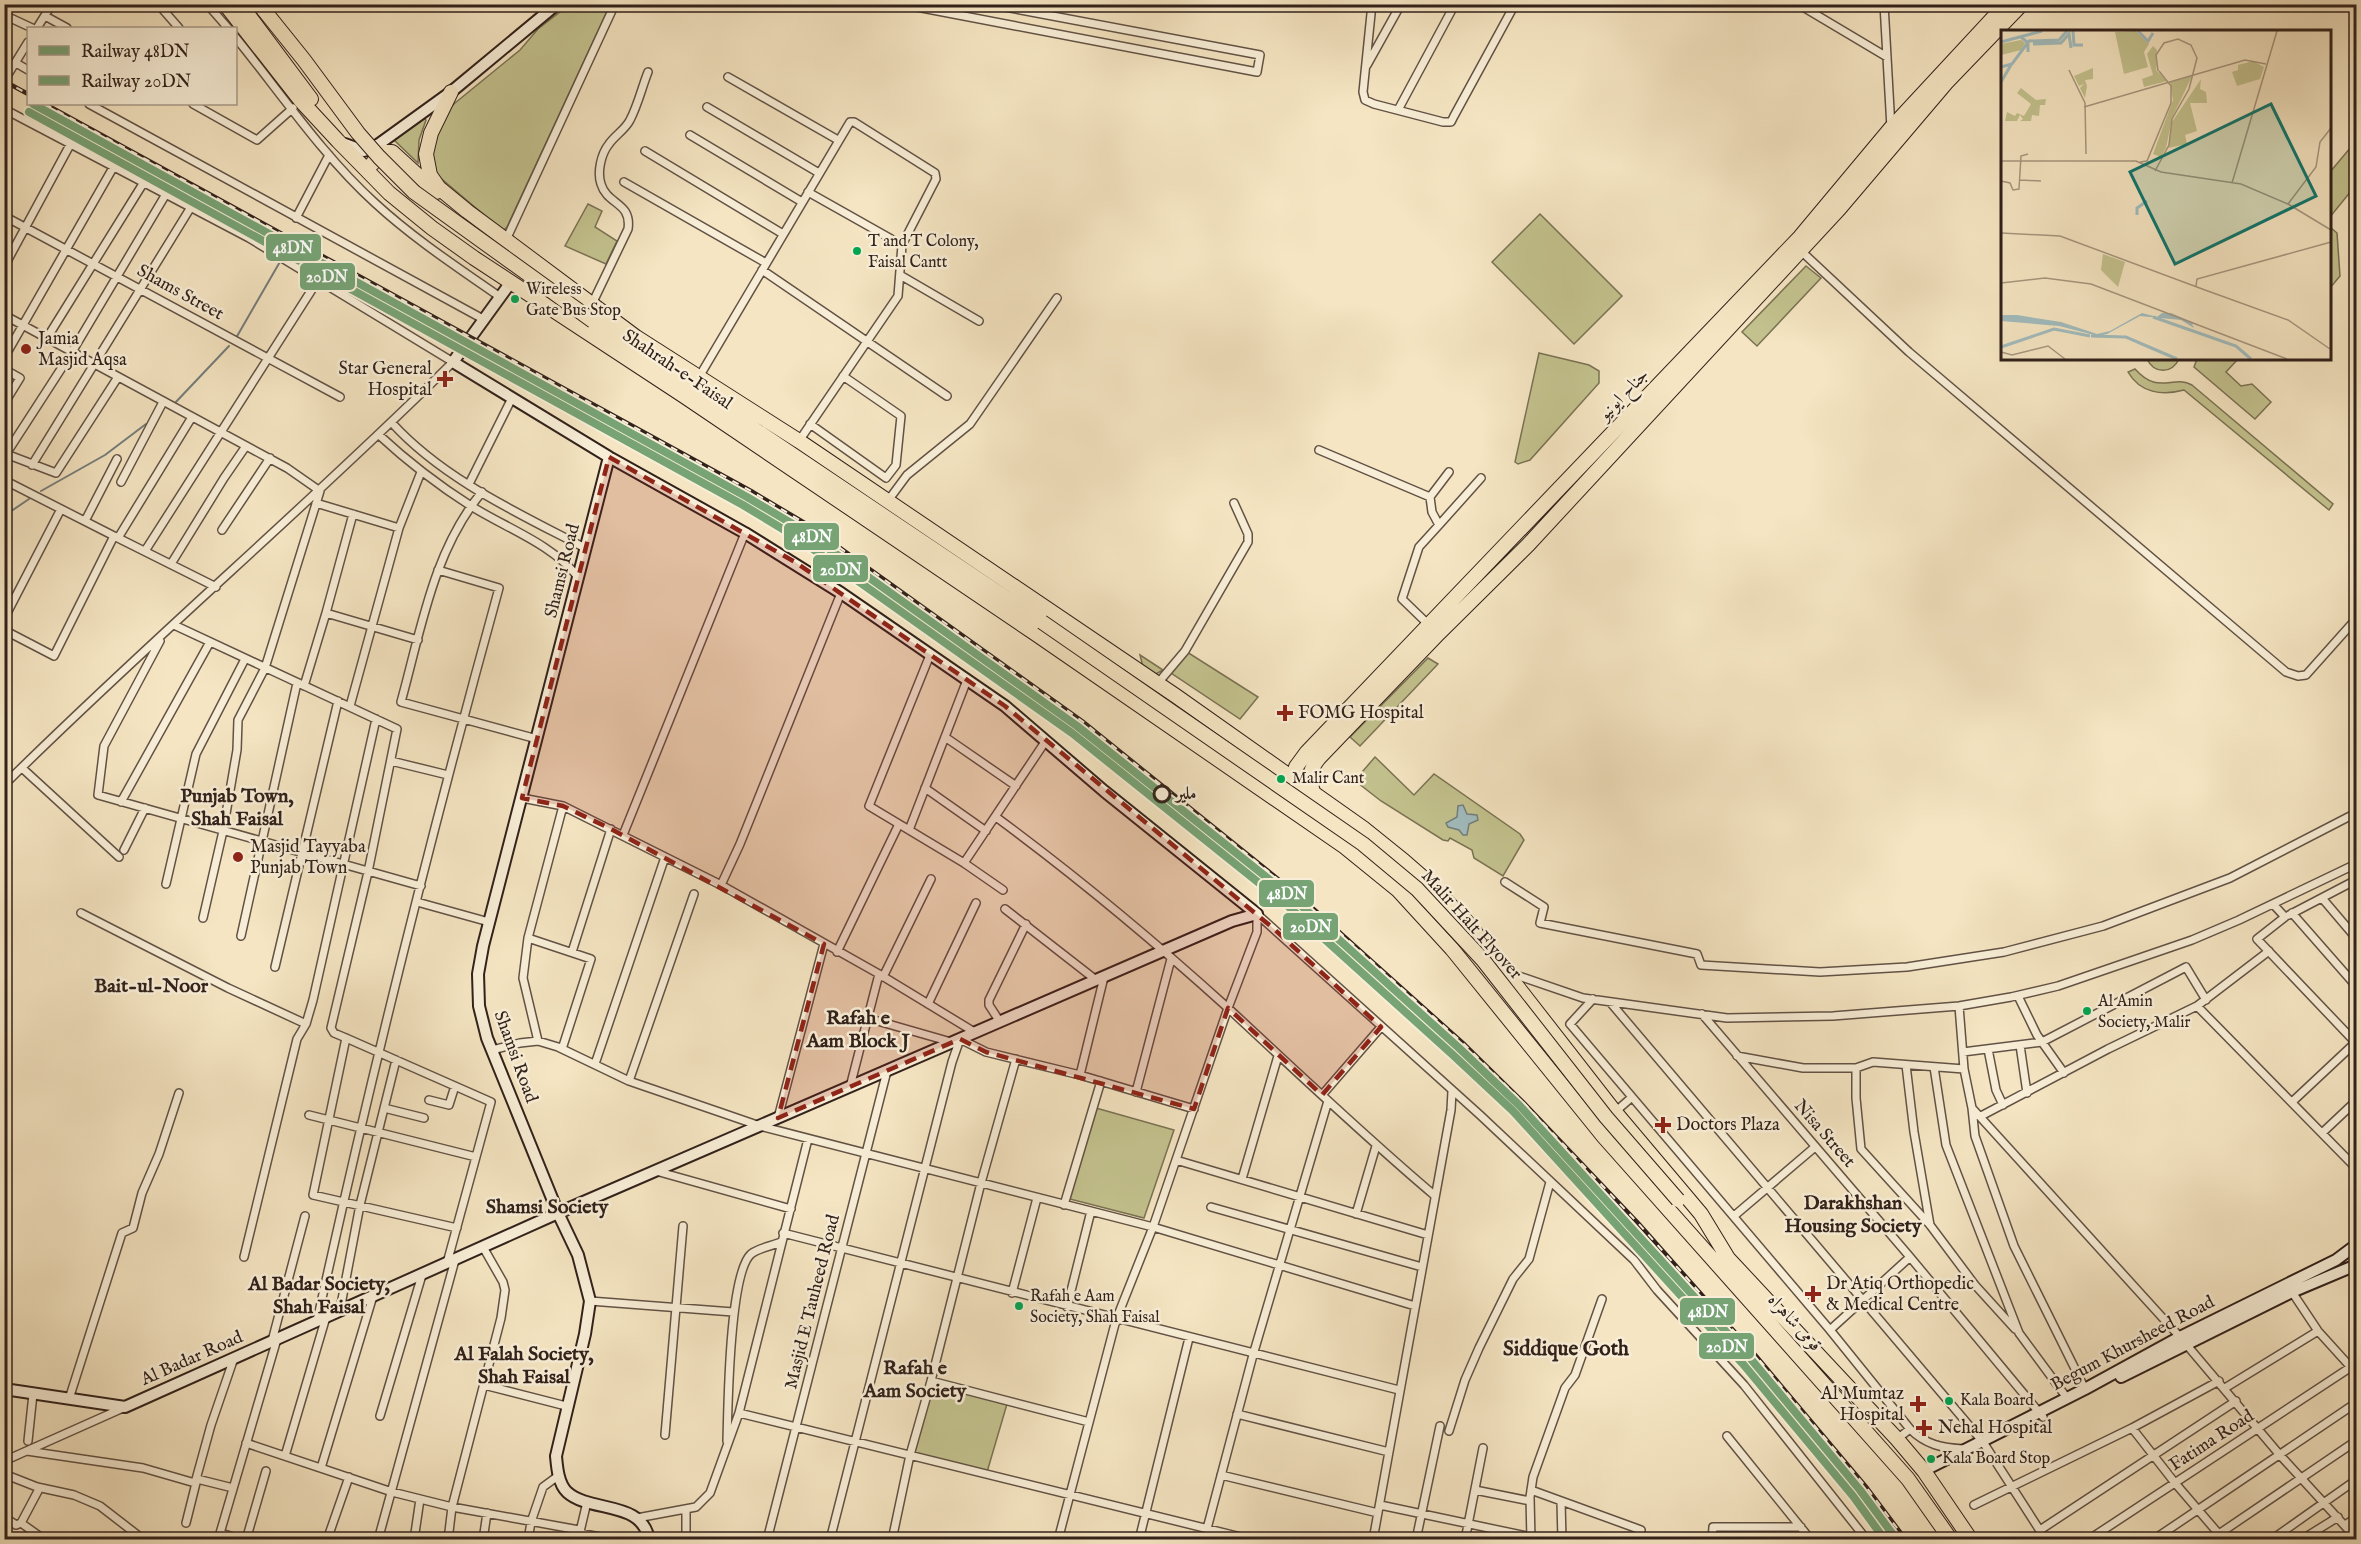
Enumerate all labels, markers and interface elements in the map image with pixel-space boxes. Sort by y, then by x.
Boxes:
legend [27,27,237,105]
inset map [2001,30,2331,360]
text: Railway 48DN [81,41,190,64]
text: Railway 20DN [81,71,191,94]
place label: T and T Colony, Faisal Cantt [868,232,979,273]
line badge: 48DN [265,233,322,262]
text: 48DN [273,239,313,259]
marker: T and T Colony, Faisal Cantt [851,245,863,257]
street label: Shams Street [133,260,227,326]
line badge: 20DN [299,262,356,291]
text: 20DN [306,268,348,288]
place label: Wireless Gate Bus Stop [526,280,621,321]
marker: Wireless Gate Bus Stop [509,293,521,305]
street label: Shahrah-e-Faisal [618,325,737,415]
place label: Jamia Masjid Aqsa [36,328,127,372]
marker: Jamia Masjid Aqsa [19,342,33,356]
place label: Star General Hospital [339,358,432,402]
street label: جناح ایونیو [1592,364,1657,429]
marker: Star General Hospital [436,370,454,388]
street label: Shamsi Road [540,521,586,620]
line badge: 48DN [783,522,840,551]
text: 48DN [792,528,832,548]
line badge: 20DN [812,554,869,583]
text: 20DN [820,561,862,581]
place label: FOMG Hospital [1298,702,1424,725]
marker: FOMG Hospital [1276,704,1294,722]
place label: Malir Cant [1292,769,1365,789]
marker: Malir Cant [1275,773,1287,785]
place label: ملیر [1174,783,1196,806]
district label: Punjab Town, Shah Faisal [180,784,294,832]
marker: ملیر [1153,785,1171,803]
place label: Masjid Tayyaba Punjab Town [250,836,366,880]
marker: Masjid Tayyaba Punjab Town [231,850,245,864]
street label: Malir Halt Flyover [1416,865,1527,985]
line badge: 48DN [1258,879,1315,908]
text: 48DN [1267,885,1307,905]
line badge: 20DN [1282,912,1339,941]
text: 20DN [1290,918,1332,938]
district label: Bait-ul-Noor [94,974,209,999]
place label: Al Amin Society, Malir [2097,992,2190,1033]
marker: Al Amin Society, Malir [2081,1005,2093,1017]
district label: Rafah e Aam Block J [805,1006,910,1054]
street label: Shamsi Road [488,1008,542,1107]
street label: Nisa Street [1788,1095,1860,1173]
place label: Doctors Plaza [1676,1114,1780,1137]
marker: Doctors Plaza [1654,1116,1672,1134]
district label: Darakhshan Housing Society [1785,1191,1923,1239]
district label: Shamsi Society [486,1195,609,1220]
street label: Masjid E Tauheed Road [780,1212,846,1392]
district label: Al Badar Society, Shah Faisal [247,1272,391,1320]
place label: Dr Atiq Orthopedic & Medical Centre [1826,1273,1974,1317]
marker: Dr Atiq Orthopedic & Medical Centre [1804,1285,1822,1303]
place label: Rafah e Aam Society, Shah Faisal [1030,1287,1160,1328]
street label: قومی شاہراہ [1762,1289,1826,1357]
street label: Begum Khursheed Road [2047,1291,2219,1397]
line badge: 48DN [1679,1297,1736,1326]
marker: Rafah e Aam Society, Shah Faisal [1013,1300,1025,1312]
text: 48DN [1688,1303,1728,1323]
street label: Al Badar Road [136,1326,247,1392]
line badge: 20DN [1698,1332,1755,1360]
district label: Siddique Goth [1503,1336,1630,1363]
text: 20DN [1706,1338,1748,1358]
district label: Al Falah Society, Shah Faisal [454,1342,594,1390]
district label: Rafah e Aam Society [863,1356,968,1404]
place label: Al Mumtaz Hospital [1820,1383,1904,1427]
place label: Kala Board [1960,1391,2034,1411]
marker: Al Mumtaz Hospital [1909,1395,1927,1413]
marker: Kala Board [1943,1395,1955,1407]
street label: Fatima Road [2165,1405,2259,1477]
place label: Nehal Hospital [1938,1417,2052,1440]
marker: Nehal Hospital [1915,1419,1933,1437]
place label: Kala Board Stop [1942,1449,2051,1469]
marker: Kala Board Stop [1925,1453,1937,1465]

